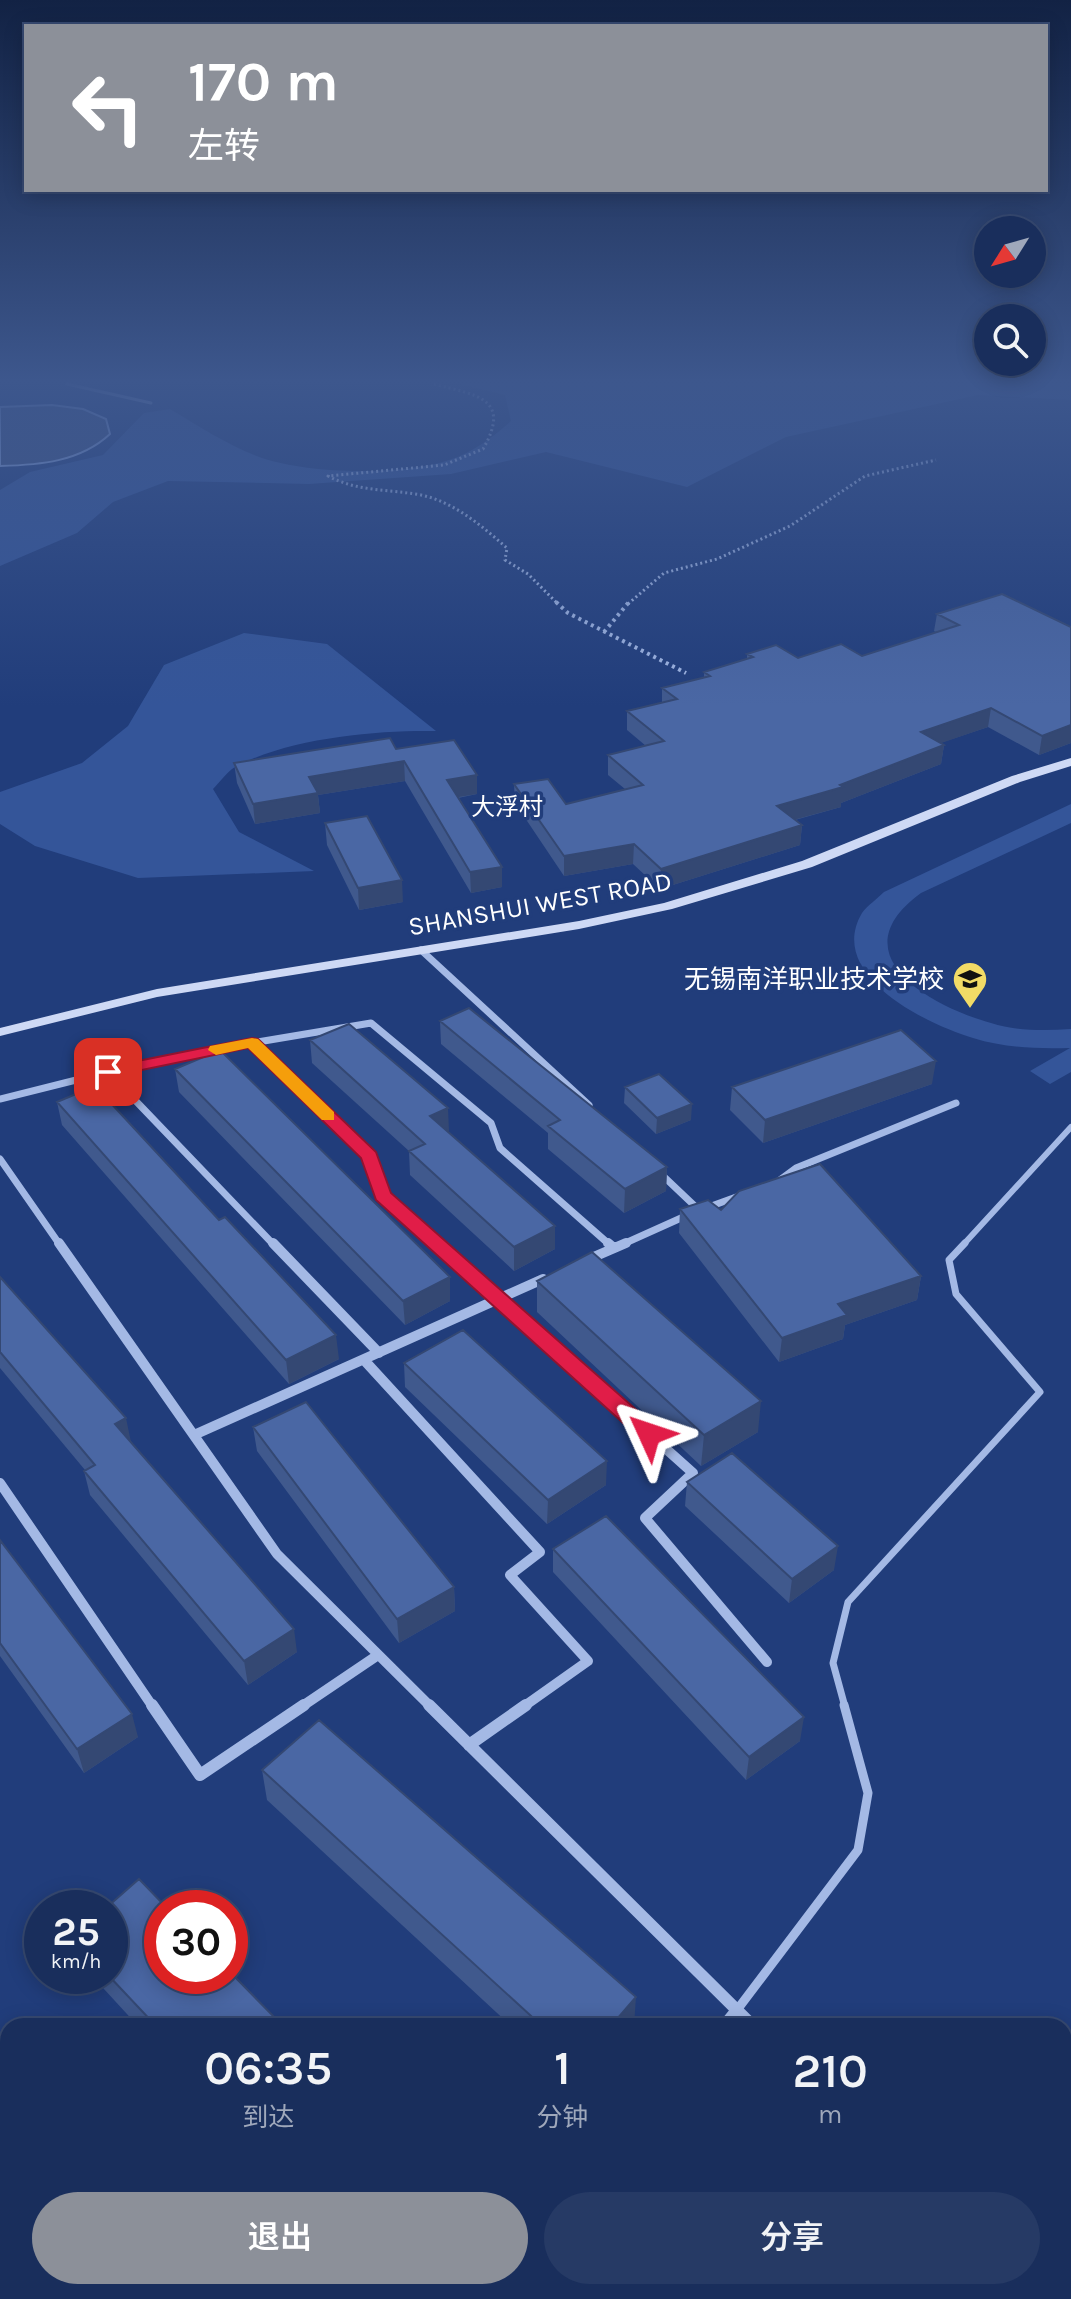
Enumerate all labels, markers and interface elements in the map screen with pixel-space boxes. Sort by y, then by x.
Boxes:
text: 170 m [188,49,339,114]
icon: left [56,56,160,160]
text: 左转 [188,125,260,167]
north arrow [974,216,1046,288]
map controls [974,216,1046,376]
button: search [974,304,1046,376]
district label: 大浮村 [471,793,543,821]
street label: SHANSHUI WEST ROAD [406,866,674,942]
school or university icon: 无锡南洋职业技术学校 [951,960,989,1010]
place label: 无锡南洋职业技术学校 [684,964,944,995]
pin [74,1038,142,1106]
icon: arrive [86,1050,130,1094]
position arrow [607,1392,691,1476]
speed limit sign: 30 [144,1890,248,1994]
text: 25 [52,1908,100,1955]
text: km/h [51,1950,101,1973]
text: 06:35 [204,2040,332,2096]
text: 1 [554,2040,571,2096]
text: 210 [793,2043,868,2099]
text: m [818,2099,842,2130]
text: 到达 [242,2102,294,2133]
text: 分钟 [536,2102,588,2133]
button: 退出 [32,2192,528,2284]
button: 分享 [544,2192,1040,2284]

